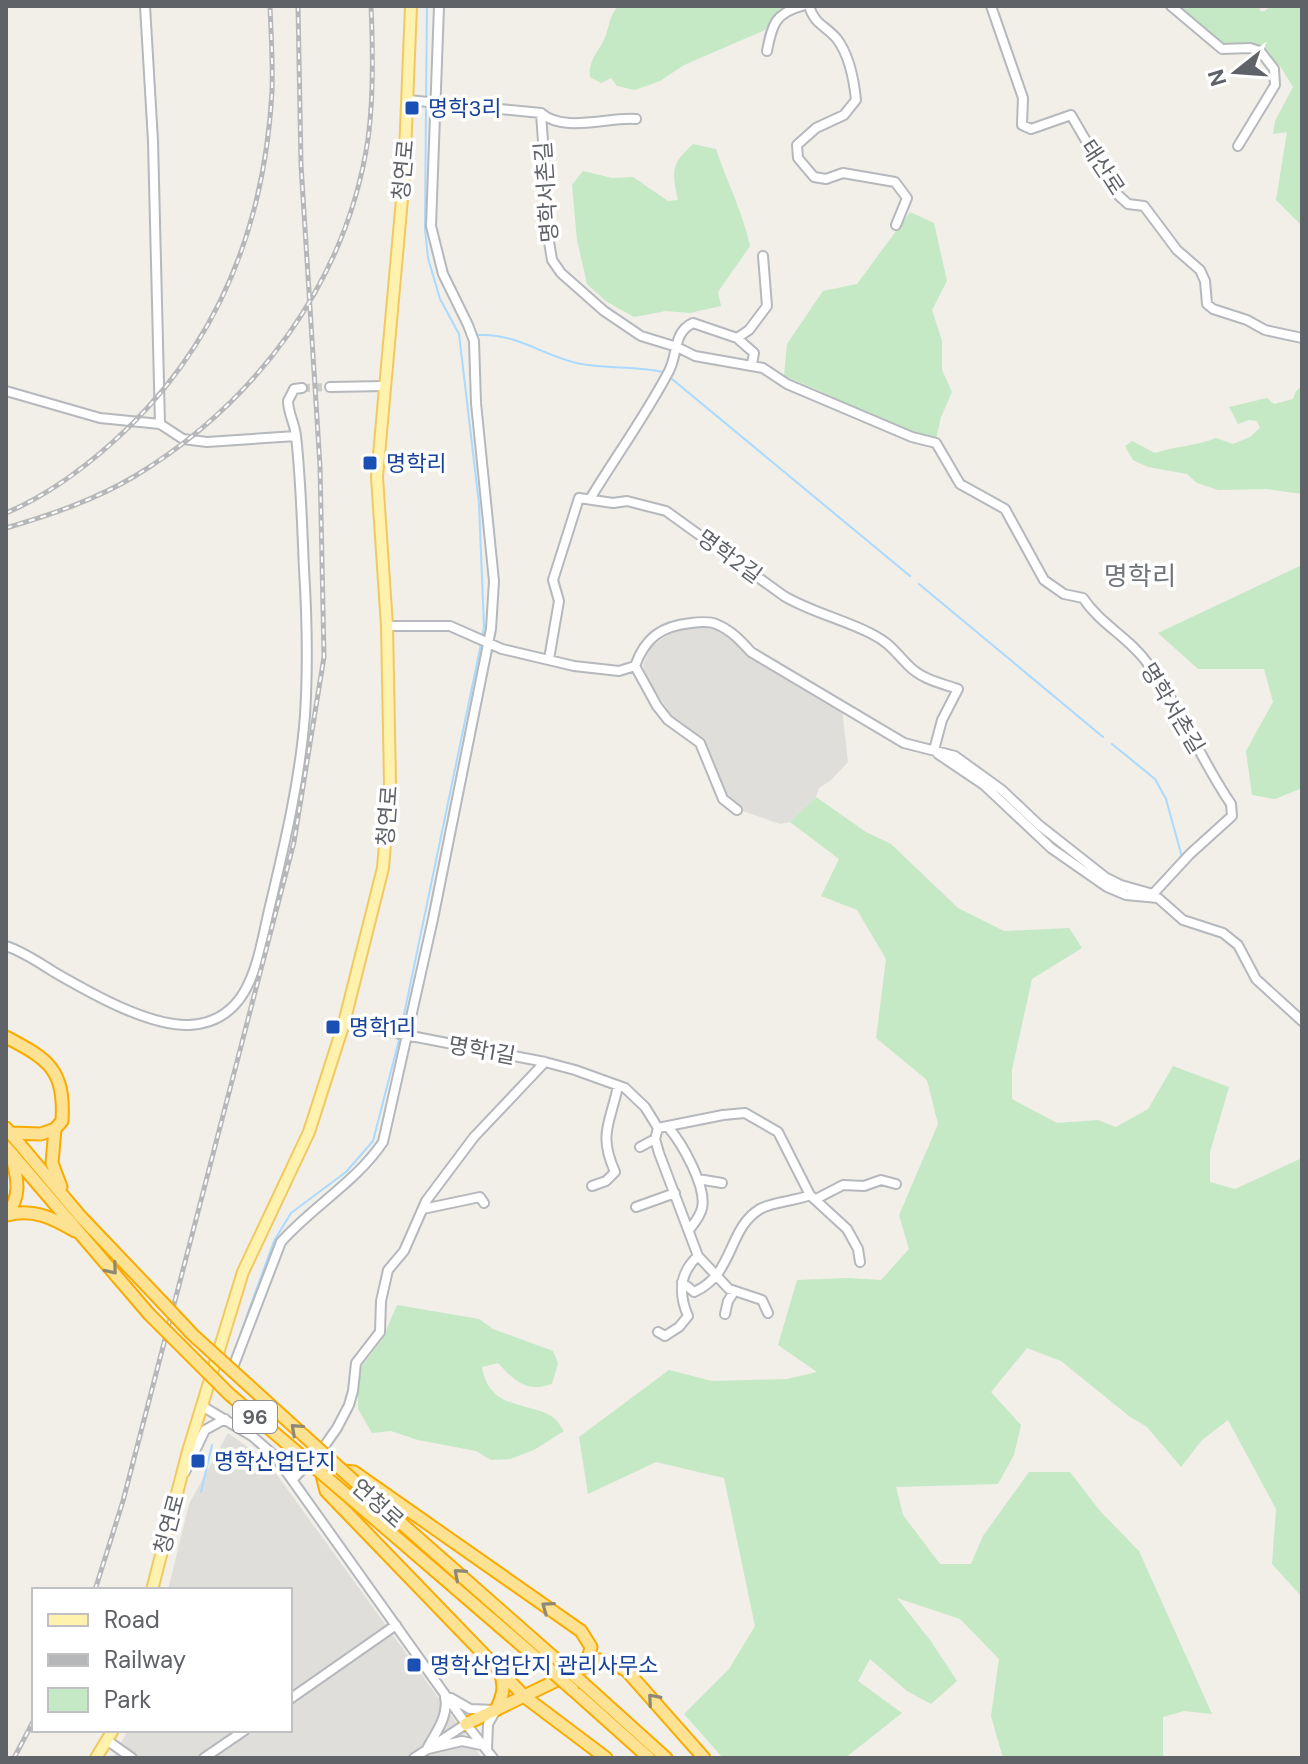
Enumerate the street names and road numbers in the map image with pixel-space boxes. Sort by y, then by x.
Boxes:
street label: 태산로 [1074,134,1131,201]
street label: 청연로 [386,139,421,202]
street label: 명학서촌길 [529,140,564,243]
street label: 명학2길 [691,523,768,590]
street label: 명학서촌길 [1134,657,1211,759]
street label: 청연로 [371,785,404,847]
street label: 명학1길 [446,1030,518,1071]
road number: 96 [233,1401,277,1433]
street label: 연청로 [345,1472,410,1534]
street label: 청연로 [148,1491,191,1557]

